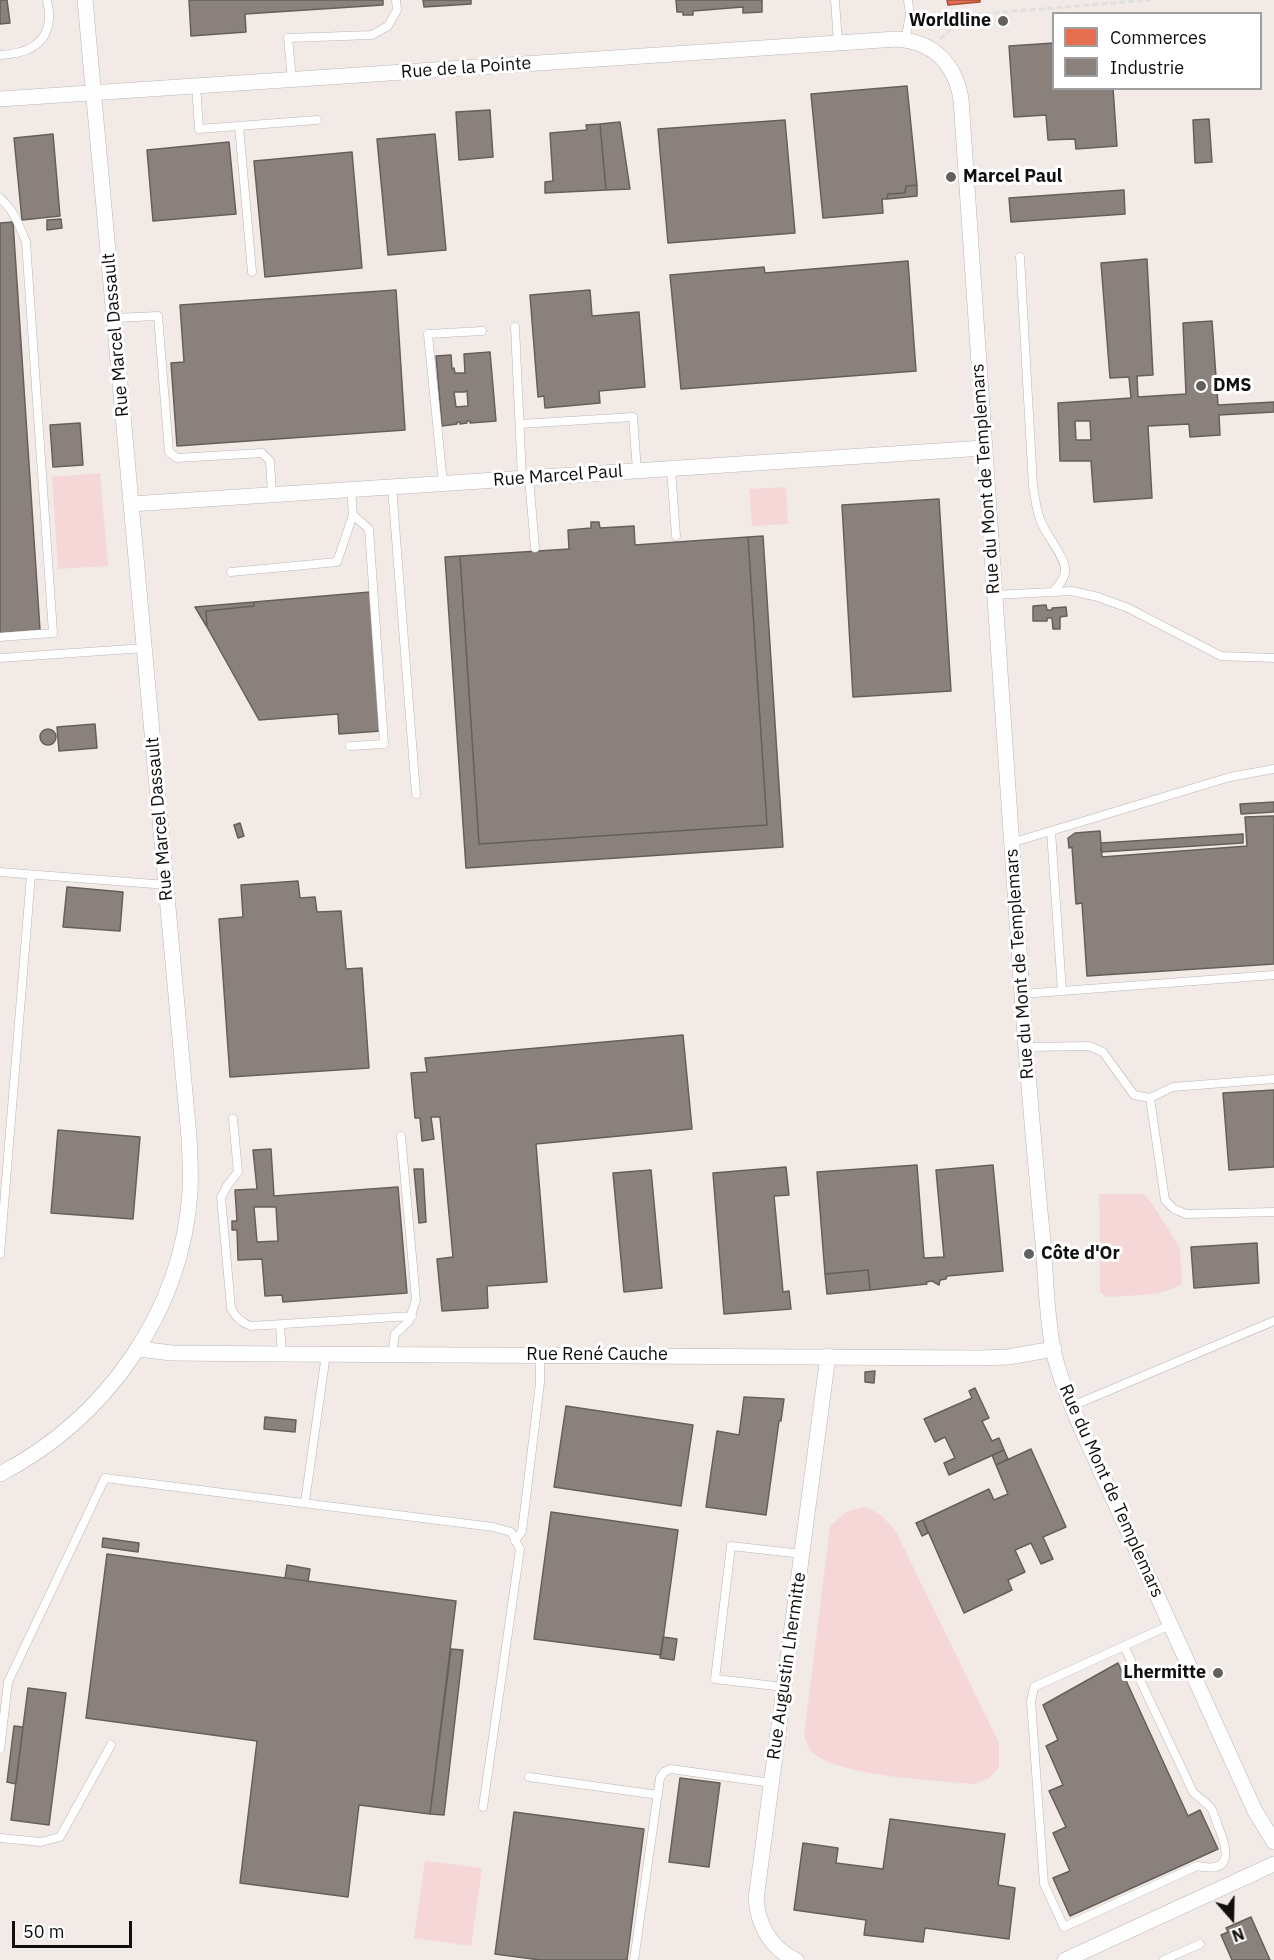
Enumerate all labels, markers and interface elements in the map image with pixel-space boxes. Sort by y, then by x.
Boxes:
place label: Worldline [909,10,991,32]
legend [1052,12,1262,90]
marker: Worldline [996,14,1010,28]
text: Commerces [1110,26,1207,49]
street label: Rue de la Pointe [400,53,532,83]
text: Industrie [1110,56,1184,79]
place label: Marcel Paul [963,166,1062,188]
marker: Marcel Paul [944,170,958,184]
street label: Rue Marcel Dassault [98,252,134,418]
street label: Rue du Mont de Templemars [967,363,1005,595]
place label: DMS [1213,375,1252,397]
marker: DMS [1194,379,1208,393]
street label: Rue Marcel Paul [492,461,624,491]
street label: Rue Marcel Dassault [142,736,178,902]
street label: Rue du Mont de Templemars [1001,848,1039,1080]
place label: Côte d'Or [1041,1243,1120,1265]
marker: Côte d'Or [1022,1247,1036,1261]
street label: Rue René Cauche [526,1344,668,1366]
street label: Rue du Mont de Templemars [1054,1381,1168,1601]
street label: Rue Augustin Lhermitte [763,1571,811,1761]
place label: Lhermitte [1123,1662,1206,1684]
marker: Lhermitte [1211,1666,1225,1680]
north arrow [1202,1888,1262,1948]
scale bar [15,1909,135,1947]
text: 50 m [23,1920,65,1943]
text: N [1229,1924,1247,1946]

